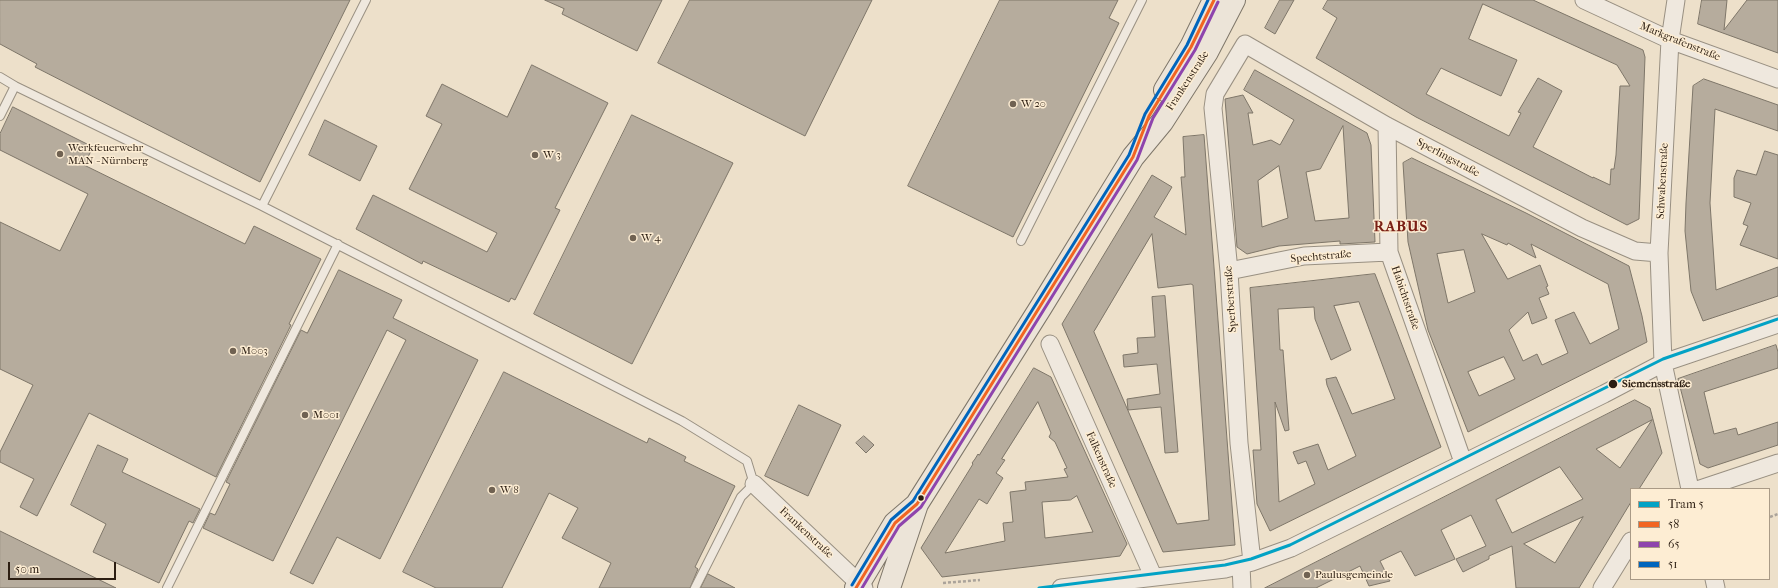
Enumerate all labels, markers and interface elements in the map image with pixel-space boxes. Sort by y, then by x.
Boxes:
street label: Markgrafenstraße [1638,20,1722,64]
street label: Frankenstraße [1164,49,1212,113]
place label: W 20 [1021,97,1046,111]
marker: W 20 [1008,99,1018,109]
street label: Sperlingstraße [1414,136,1482,180]
place label: Werkfeuerwehr MAN - Nürnberg [68,141,148,167]
street label: Schwabenstraße [1654,143,1672,219]
place label: W 3 [543,148,561,162]
marker: Werkfeuerwehr MAN - Nürnberg [55,149,65,159]
marker: W 3 [530,150,540,160]
district label: RABUS [1374,218,1428,236]
place label: W 4 [641,231,661,245]
marker: W 4 [628,233,638,243]
street label: Spechtstraße [1290,248,1352,266]
street label: Habichtstraße [1388,264,1422,332]
street label: Sperberstraße [1222,265,1240,333]
place label: M003 [241,344,268,358]
marker: M003 [228,346,238,356]
place label: Siemensstraße [1622,377,1690,391]
marker: Siemensstraße [1607,378,1619,390]
place label: M001 [313,408,339,422]
marker: M001 [300,410,310,420]
street label: Falkenstraße [1083,430,1119,490]
place label: W 8 [500,483,519,497]
marker: W 8 [487,485,497,495]
legend [1630,488,1770,580]
unlabelled marker [916,493,926,503]
text: Tram 5 [1668,497,1704,511]
street label: Frankenstraße [776,505,836,561]
text: 58 [1668,517,1679,531]
text: 65 [1668,537,1680,551]
scale bar [10,554,118,580]
text: 51 [1668,557,1677,571]
text: 50 m [15,562,39,576]
place label: Paulusgemeinde [1315,568,1393,582]
marker: Paulusgemeinde [1302,570,1312,580]

